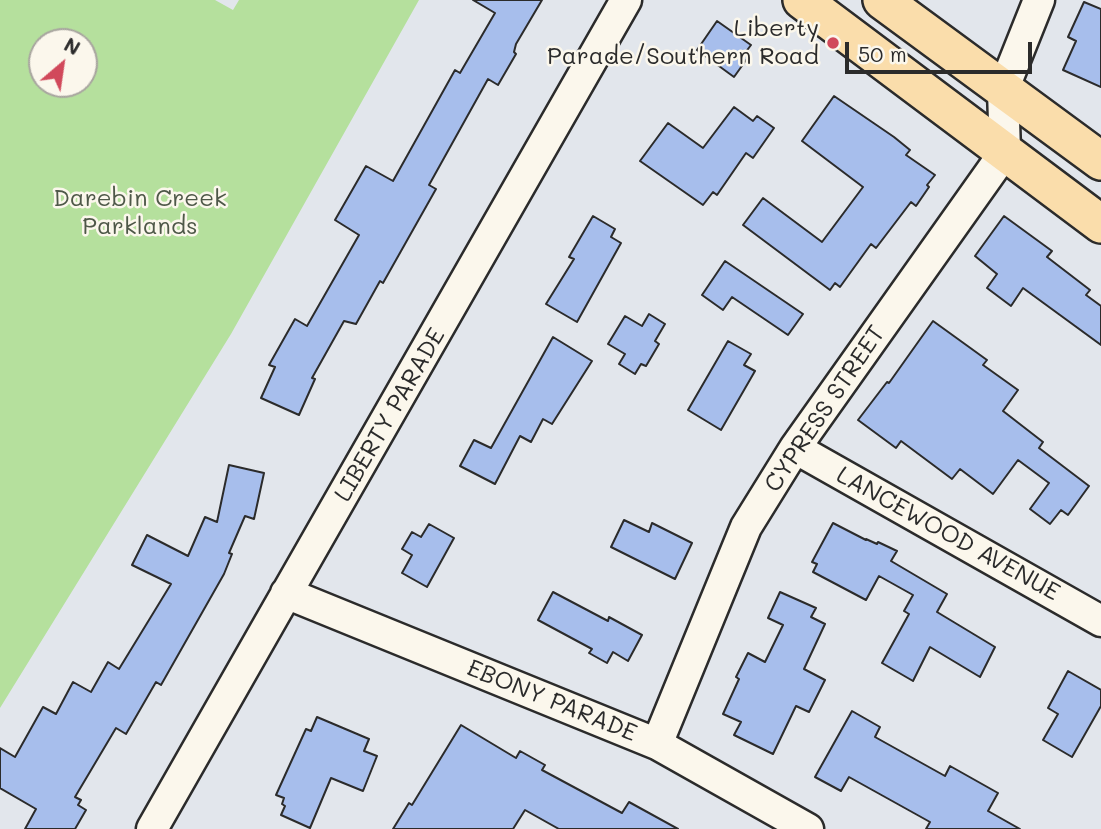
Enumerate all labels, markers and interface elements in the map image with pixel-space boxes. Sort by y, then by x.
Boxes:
place label: Liberty Parade/Southern Road [547,15,819,71]
north arrow [28,28,98,98]
scale bar [849,28,1036,72]
text: N [60,32,85,60]
marker: Liberty Parade/Southern Road [825,35,841,51]
text: 50 m [858,40,907,67]
park label: Darebin Creek Parklands [53,185,227,241]
street label: CYPRESS STREET [759,320,891,498]
street label: LIBERTY PARADE [329,323,451,507]
street label: LANCEWOOD AVENUE [831,461,1065,607]
street label: EBONY PARADE [463,654,641,748]

